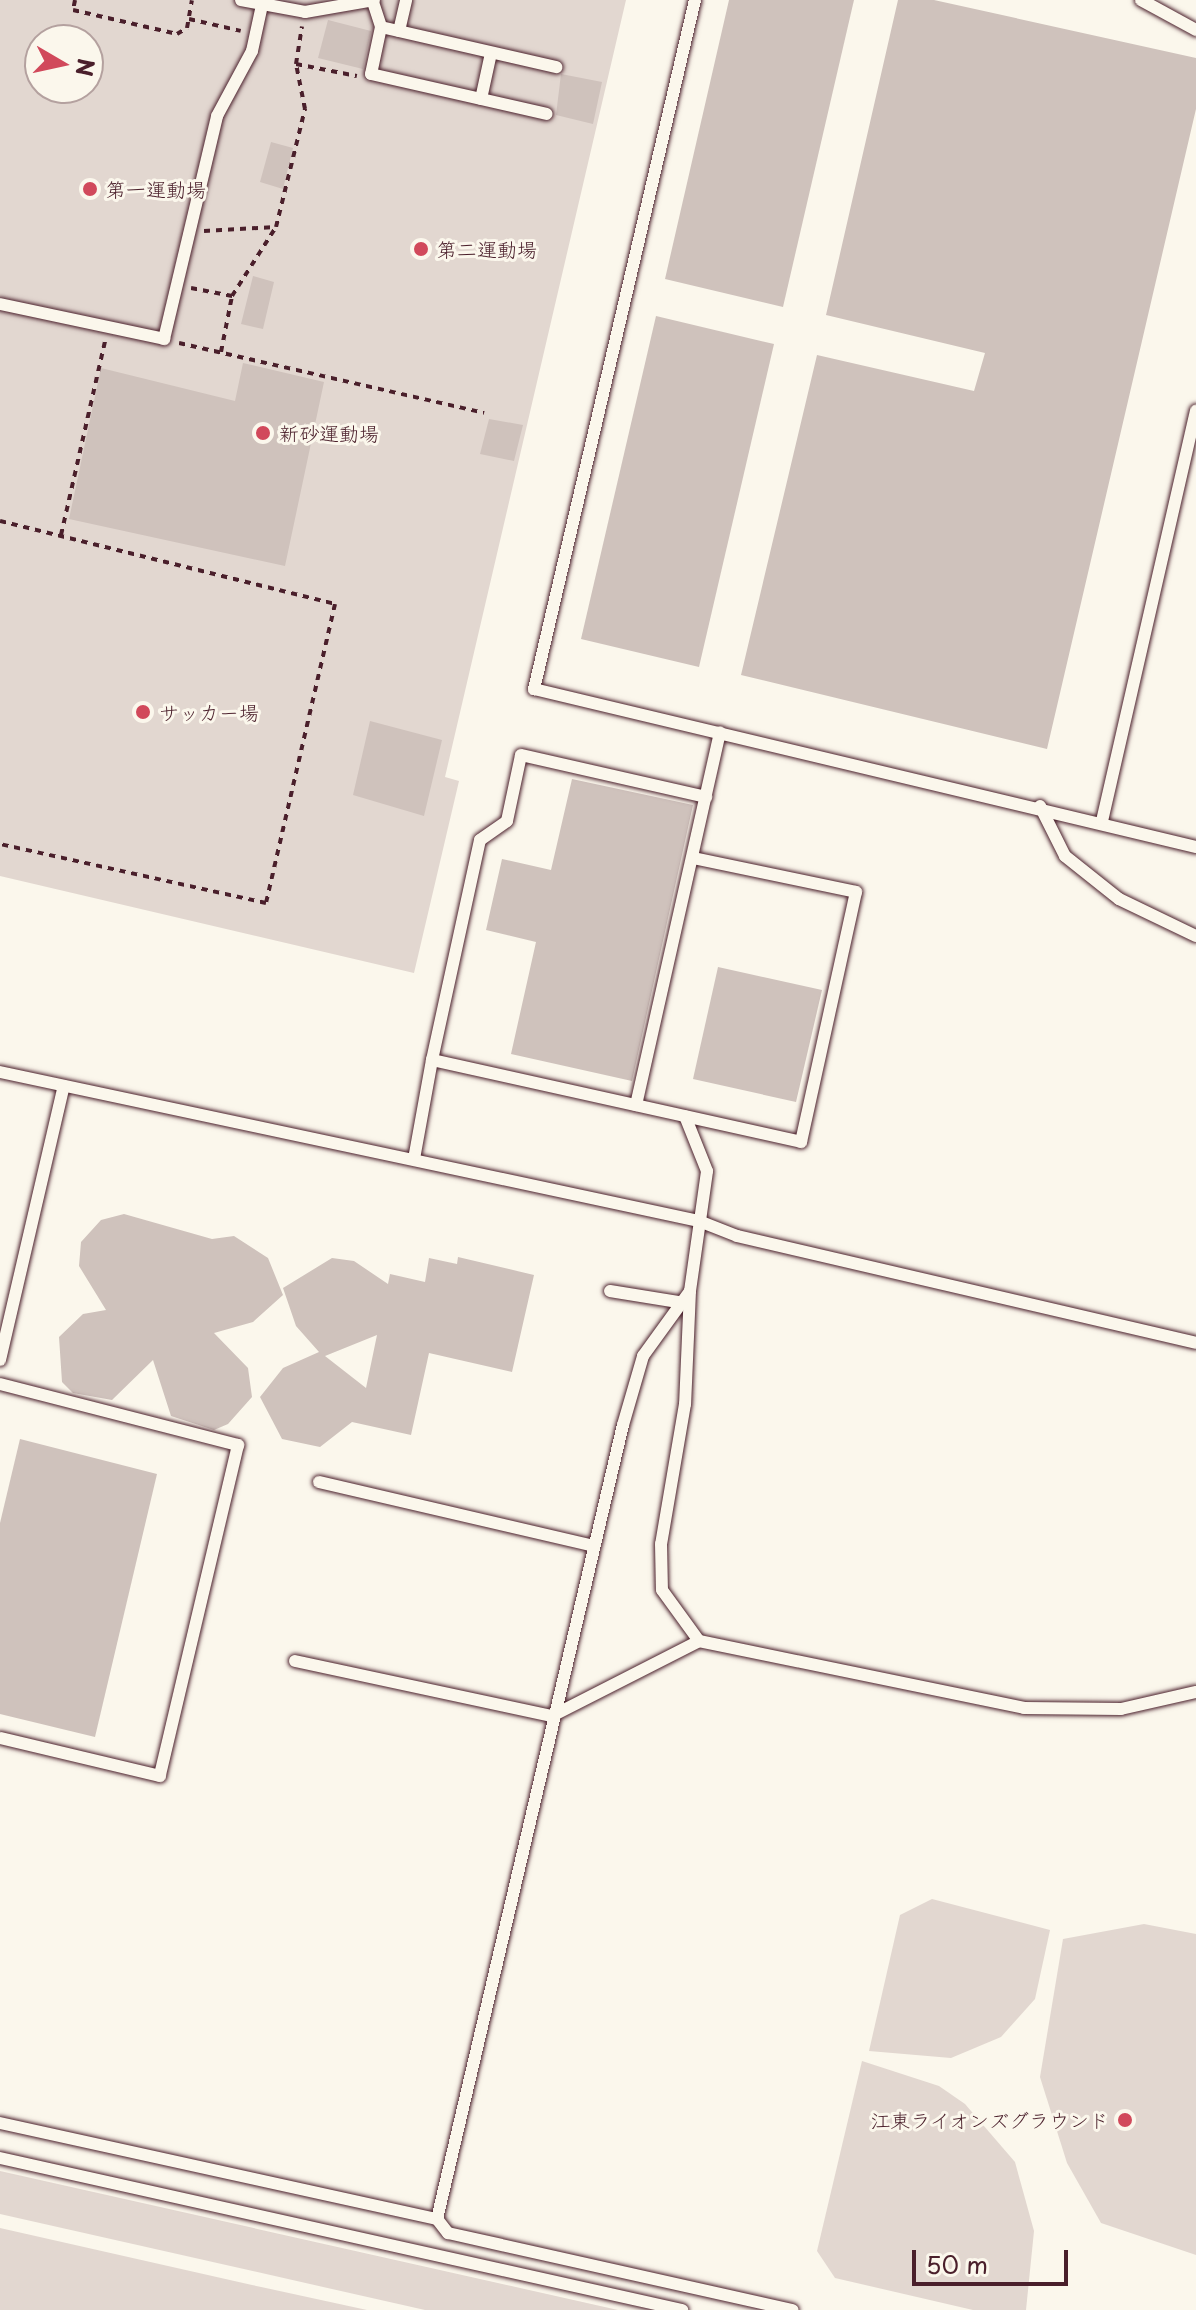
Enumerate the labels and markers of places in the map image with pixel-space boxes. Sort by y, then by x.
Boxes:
place label: 第一運動場 [106,177,206,201]
marker: 第一運動場 [81,180,99,198]
place label: 第二運動場 [437,237,537,261]
marker: 第二運動場 [412,240,430,258]
place label: 新砂運動場 [279,421,379,445]
marker: 新砂運動場 [254,424,272,442]
place label: サッカー場 [159,700,259,724]
marker: サッカー場 [134,703,152,721]
place label: 江東ライオンズグラウンド [869,2108,1109,2132]
marker: 江東ライオンズグラウンド [1116,2111,1134,2129]

